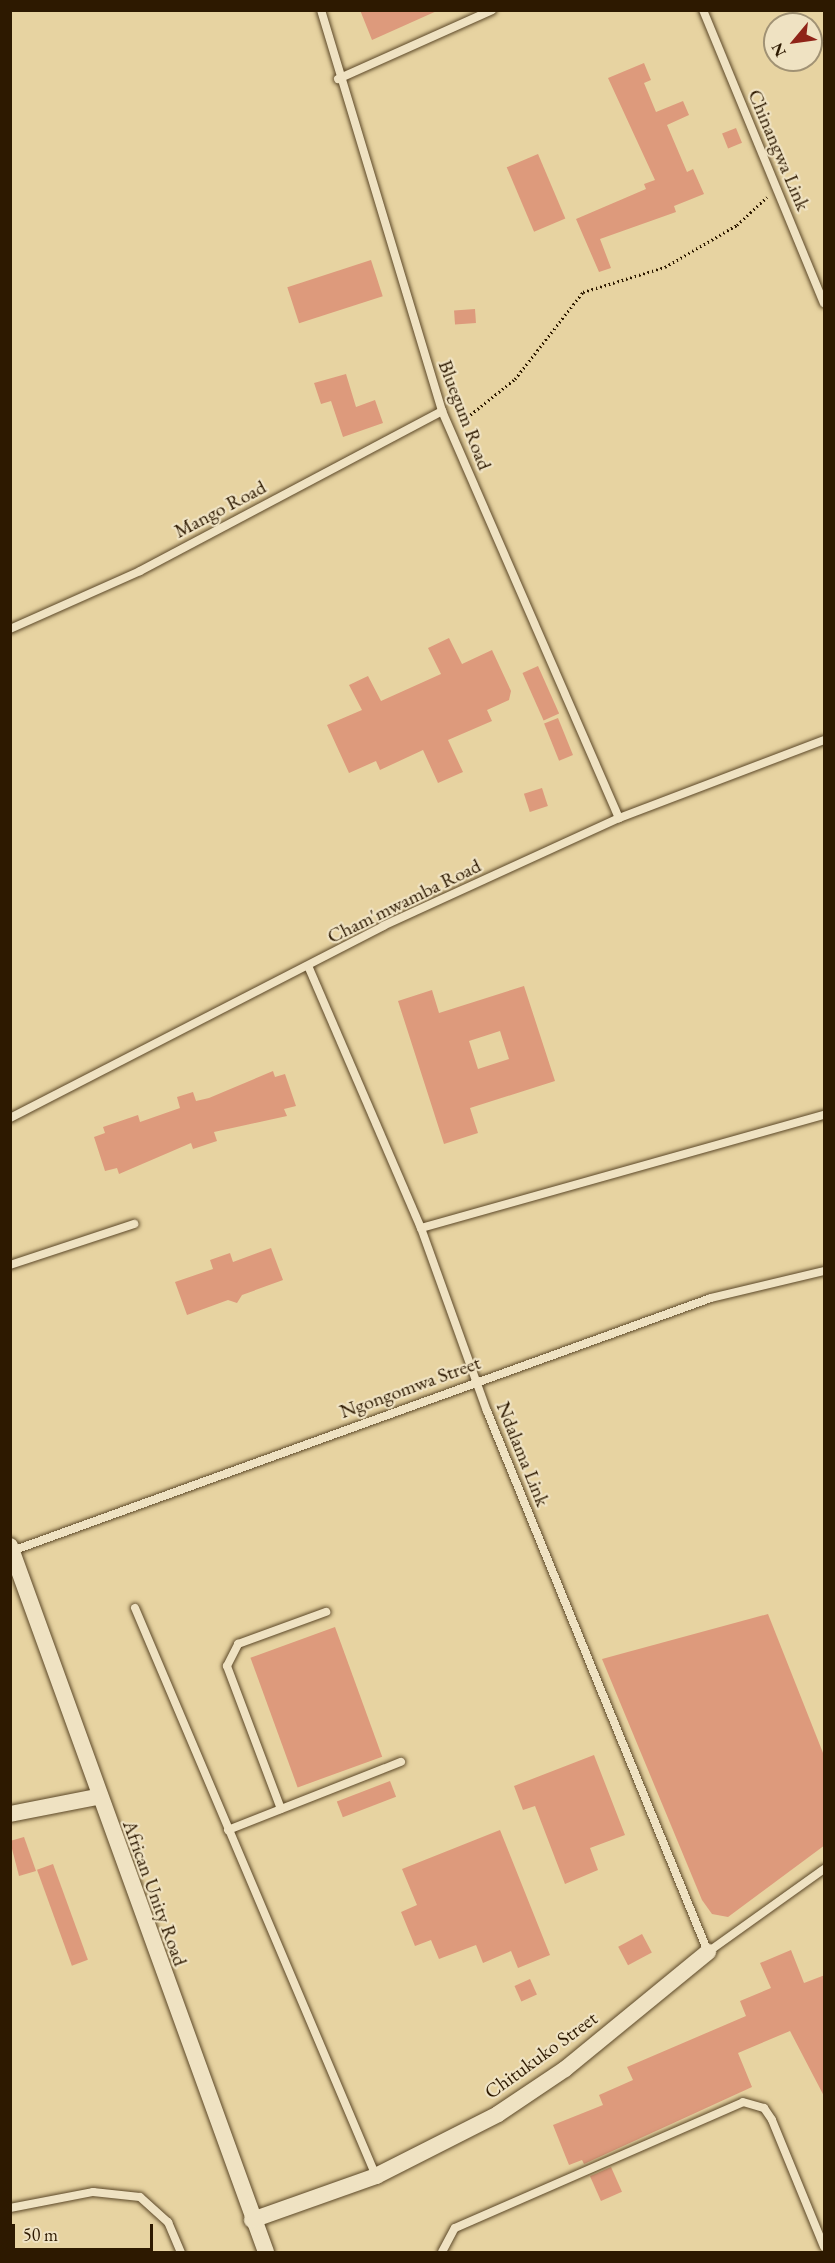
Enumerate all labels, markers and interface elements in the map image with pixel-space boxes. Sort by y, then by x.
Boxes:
north arrow [763,12,823,72]
text: N [766,39,791,61]
street label: Chinangwa Link [743,86,815,214]
street label: Bluegum Road [433,357,497,473]
street label: Mango Road [170,475,270,543]
street label: Cham'mwamba Road [323,853,485,949]
street label: Ngongomwa Street [336,1350,484,1424]
street label: Ndalama Link [491,1398,555,1510]
street label: African Unity Road [118,1817,192,1969]
street label: Chitukuko Street [480,2006,602,2104]
scale bar [15,2212,156,2250]
text: 50 m [23,2223,58,2246]

